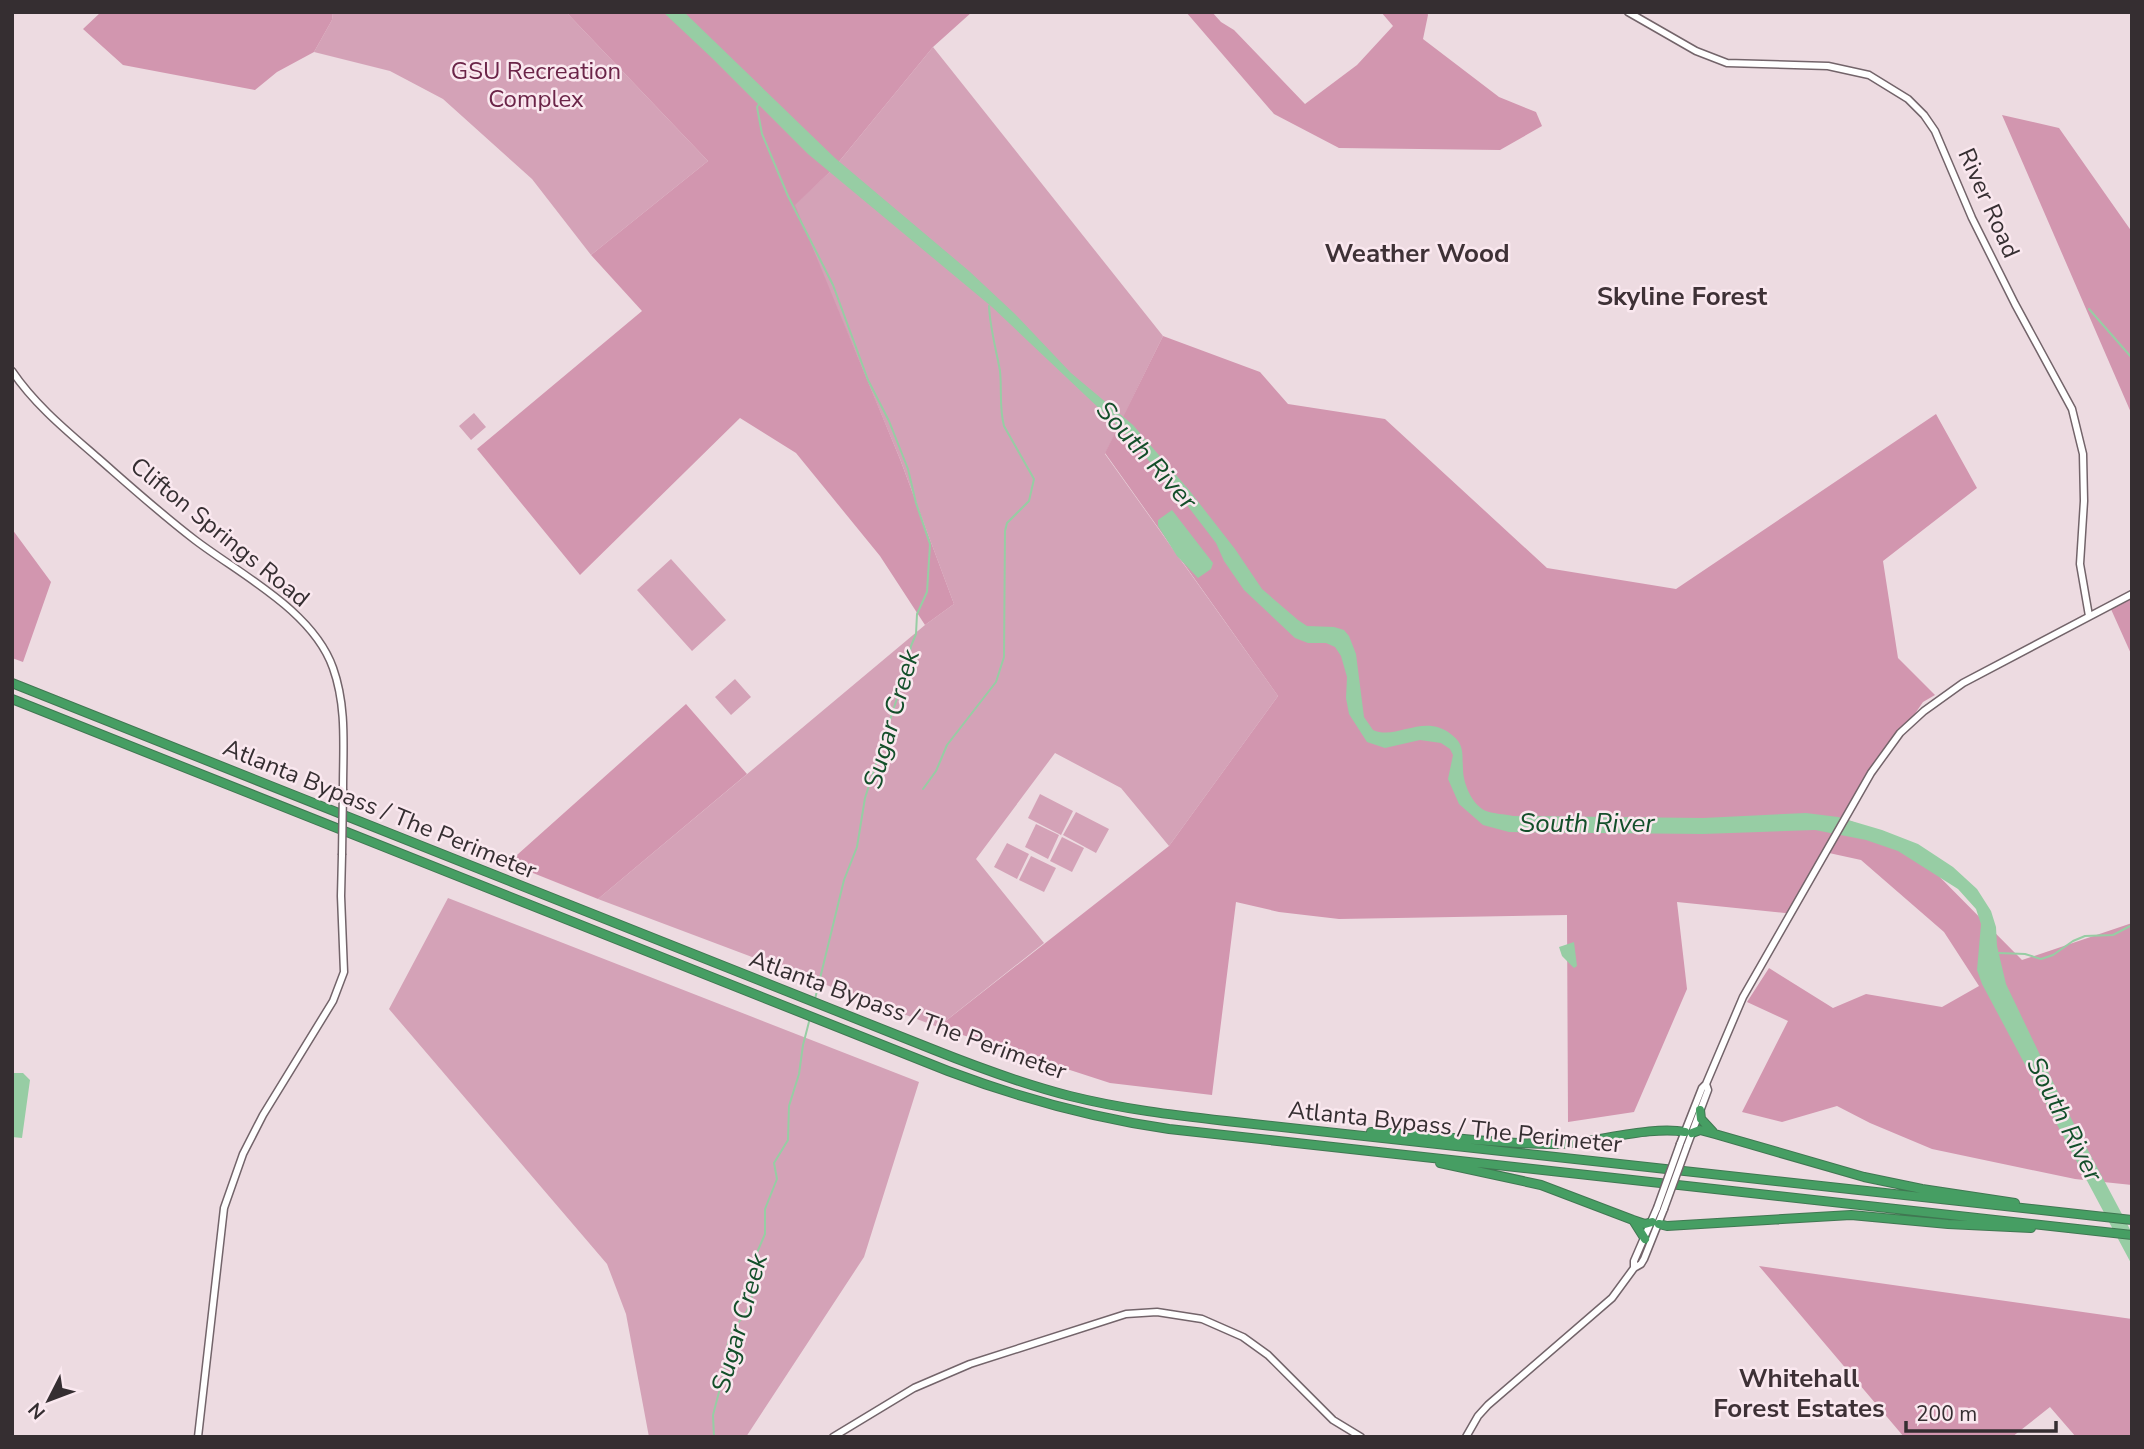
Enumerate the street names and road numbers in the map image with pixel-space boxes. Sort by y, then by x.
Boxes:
street label: River Road [1951,143,2027,263]
street label: Clifton Springs Road [124,450,316,614]
street label: Atlanta Bypass / The Perimeter [219,731,542,887]
street label: Atlanta Bypass / The Perimeter [745,943,1071,1088]
street label: Atlanta Bypass / The Perimeter [1287,1094,1624,1160]

